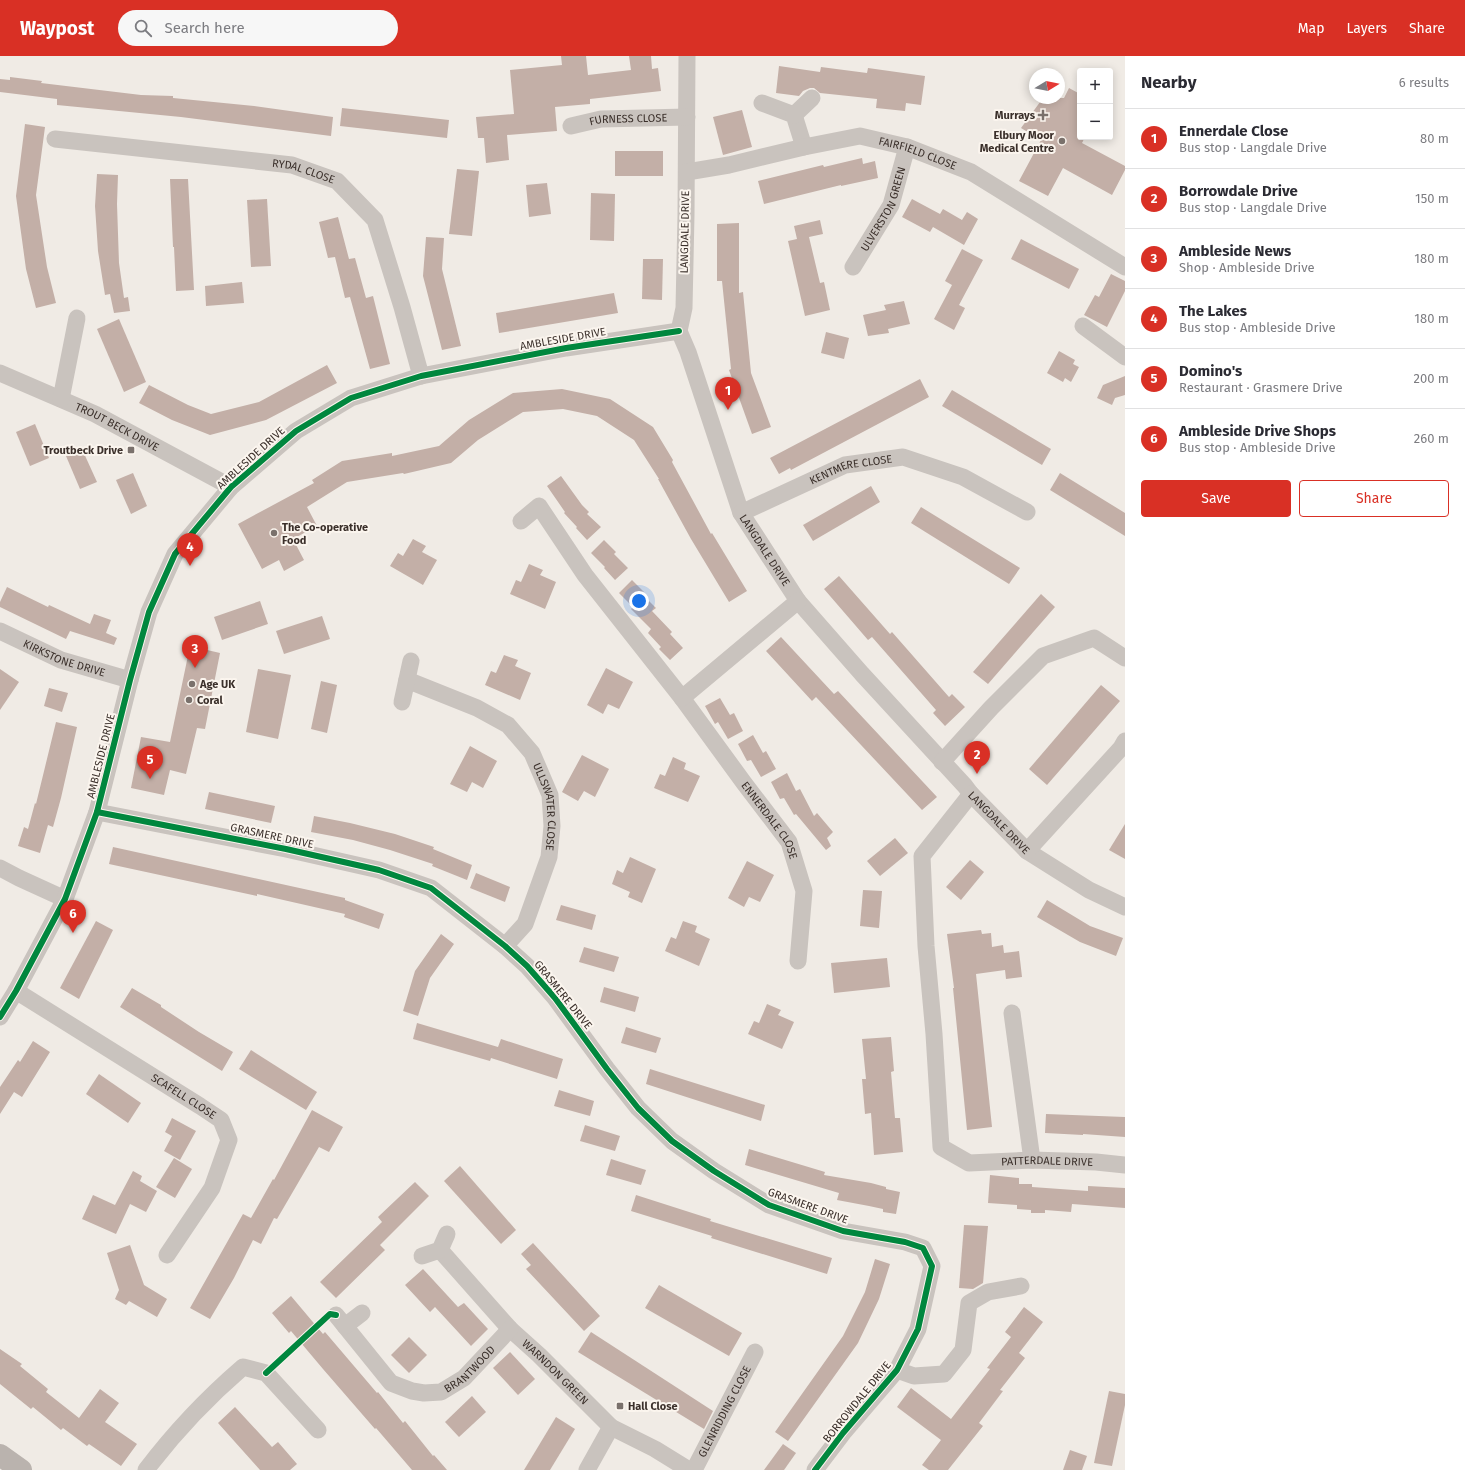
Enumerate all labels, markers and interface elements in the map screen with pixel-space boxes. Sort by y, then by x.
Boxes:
search box [118,10,398,46]
text: Waypost [20,17,94,40]
icon: search [132,17,154,39]
text: Search here [164,19,245,37]
text: Map [1298,20,1324,37]
text: Layers [1346,20,1387,37]
text: Share [1409,20,1445,37]
north arrow [1029,68,1065,104]
map controls [1077,68,1113,140]
button: + [1077,68,1113,104]
text: Nearby [1141,72,1196,93]
text: 6 results [1399,75,1449,90]
button: − [1077,104,1113,140]
place label: Murrays [995,109,1036,122]
marker: Murrays [1038,110,1048,120]
street label: FURNESS CLOSE [588,111,667,128]
text: Ennerdale Close [1179,122,1288,140]
place label: Elbury Moor Medical Centre [980,129,1055,155]
text: 1 [1151,131,1157,146]
text: 80 m [1420,131,1449,146]
street label: FAIRFIELD CLOSE [877,134,959,172]
marker: Elbury Moor Medical Centre [1057,136,1067,146]
text: Bus stop · Langdale Drive [1179,140,1327,155]
street label: RYDAL CLOSE [272,156,337,186]
street label: ULVERSTON GREEN [858,165,908,254]
text: Borrowdale Drive [1179,182,1298,200]
street label: LANGDALE DRIVE [678,190,692,273]
text: 2 [1151,191,1157,206]
text: 150 m [1415,191,1449,206]
text: Bus stop · Langdale Drive [1179,200,1327,215]
text: Ambleside News [1179,242,1291,260]
text: 3 [1151,251,1157,266]
text: 180 m [1414,251,1449,266]
text: Shop · Ambleside Drive [1179,260,1315,275]
text: The Lakes [1179,302,1247,320]
text: 4 [1150,311,1158,326]
text: 180 m [1414,311,1449,326]
text: Bus stop · Ambleside Drive [1179,320,1336,335]
street label: AMBLESIDE DRIVE [519,325,607,353]
text: Domino's [1179,362,1242,380]
text: 5 [1151,371,1157,386]
text: 200 m [1413,371,1449,386]
pin: 1 [715,377,741,410]
text: Restaurant · Grasmere Drive [1179,380,1343,395]
street label: TROUT BECK DRIVE [73,400,162,454]
text: Ambleside Drive Shops [1179,422,1336,440]
street label: AMBLESIDE DRIVE [214,424,288,492]
text: 6 [1150,431,1158,446]
text: 260 m [1414,431,1449,446]
text: Bus stop · Ambleside Drive [1179,440,1336,455]
place label: Troutbeck Drive [43,444,123,457]
marker: Troutbeck Drive [126,445,136,455]
street label: KENTMERE CLOSE [807,452,893,487]
button: Save [1141,480,1291,517]
button: Share [1299,480,1449,517]
street label: LANGDALE DRIVE [737,512,793,588]
place label: The Co-operative Food [282,521,368,547]
marker: The Co-operative Food [269,528,279,538]
pin: 4 [177,533,203,566]
your location [629,591,649,611]
pin: 3 [182,635,208,668]
street label: KIRKSTONE DRIVE [21,637,107,679]
place label: Age UK [199,678,236,691]
marker: Age UK [187,679,197,689]
place label: Coral [197,694,223,707]
marker: Coral [184,695,194,705]
street label: AMBLESIDE DRIVE [84,712,118,800]
pin: 2 [964,741,990,774]
pin: 5 [137,746,163,779]
street label: ULLSWATER CLOSE [530,761,559,852]
street label: ENNERDALE CLOSE [739,779,800,861]
street label: LANGDALE DRIVE [965,788,1033,857]
street label: GRASMERE DRIVE [229,821,315,851]
pin: 6 [60,900,86,933]
street label: GRASMERE DRIVE [531,958,595,1032]
street label: SCAFELL CLOSE [149,1071,219,1122]
street label: PATTERDALE DRIVE [1001,1153,1093,1168]
street label: GRASMERE DRIVE [766,1185,850,1227]
street label: WARNDON GREEN [520,1337,591,1407]
street label: BRANTWOOD [442,1343,498,1395]
street label: BORROWDALE DRIVE [820,1359,894,1445]
street label: GLENRIDDING CLOSE [695,1363,753,1459]
place label: Hall Close [628,1400,678,1413]
marker: Hall Close [615,1401,625,1411]

